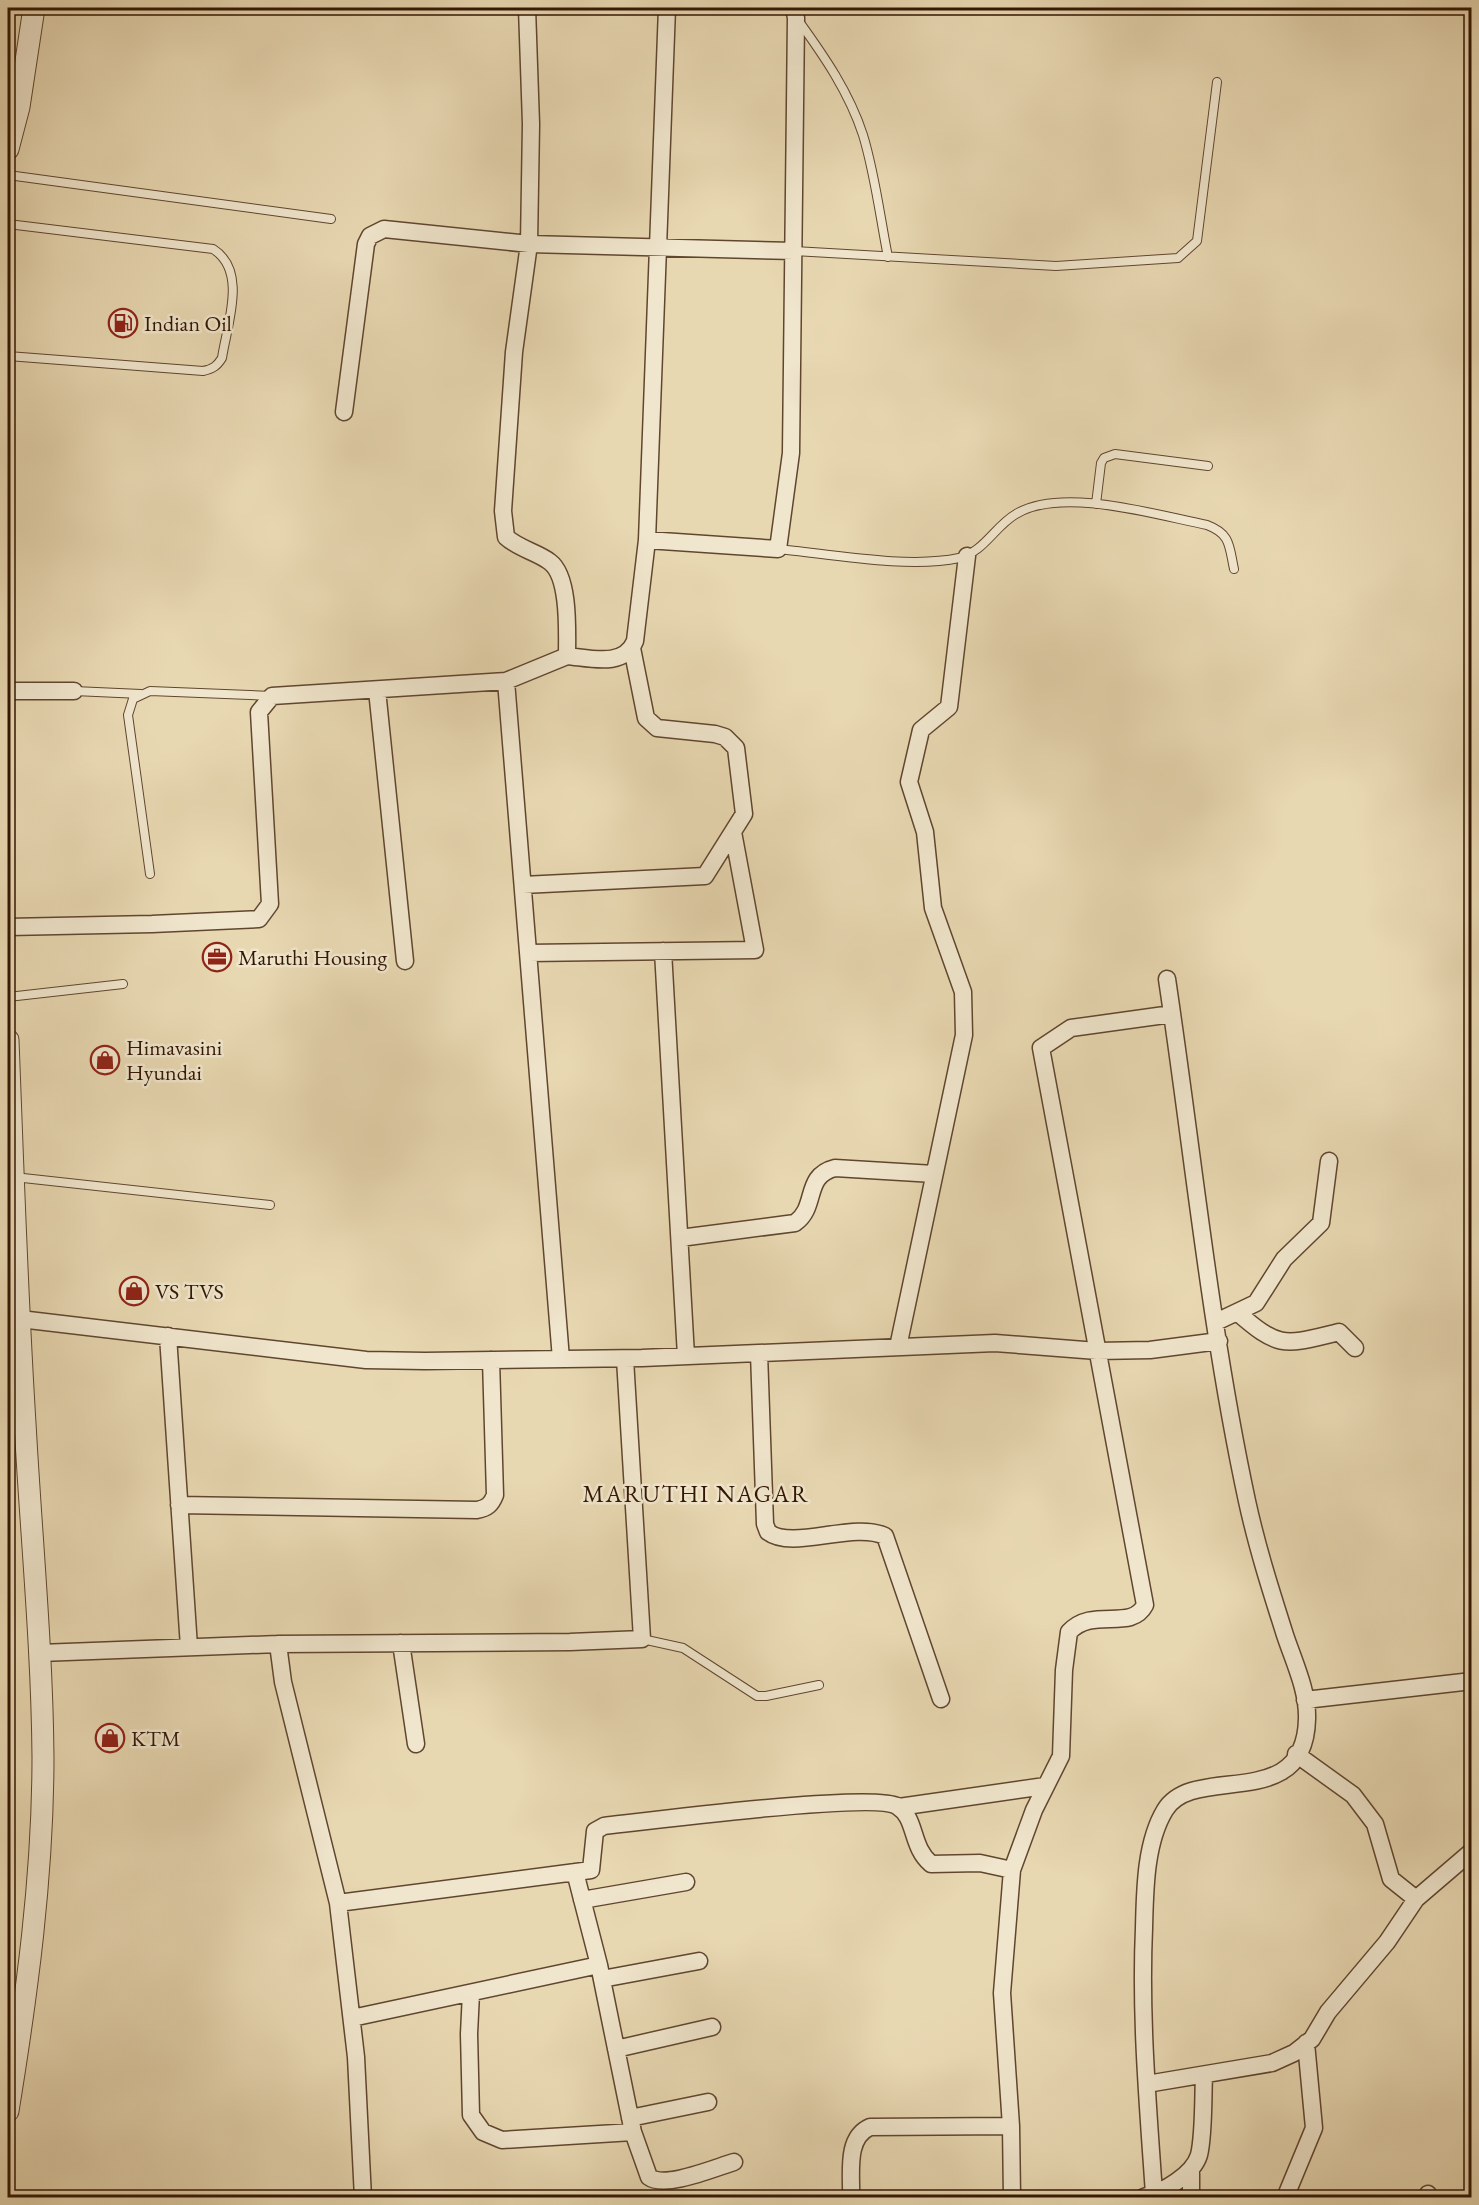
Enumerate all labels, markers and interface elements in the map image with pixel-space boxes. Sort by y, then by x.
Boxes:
fuel station icon: Indian Oil [107,307,139,339]
place label: Indian Oil [144,309,232,338]
office icon: Maruthi Housing [201,941,233,973]
place label: Maruthi Housing [238,943,388,972]
place label: Himavasini Hyundai [126,1033,222,1087]
shop icon: Himavasini Hyundai [89,1044,121,1076]
shop icon: VS TVS [118,1275,150,1307]
place label: VS TVS [155,1277,224,1306]
district label: MARUTHI NAGAR [582,1478,810,1509]
shop icon: KTM [94,1722,126,1754]
place label: KTM [131,1724,181,1753]

